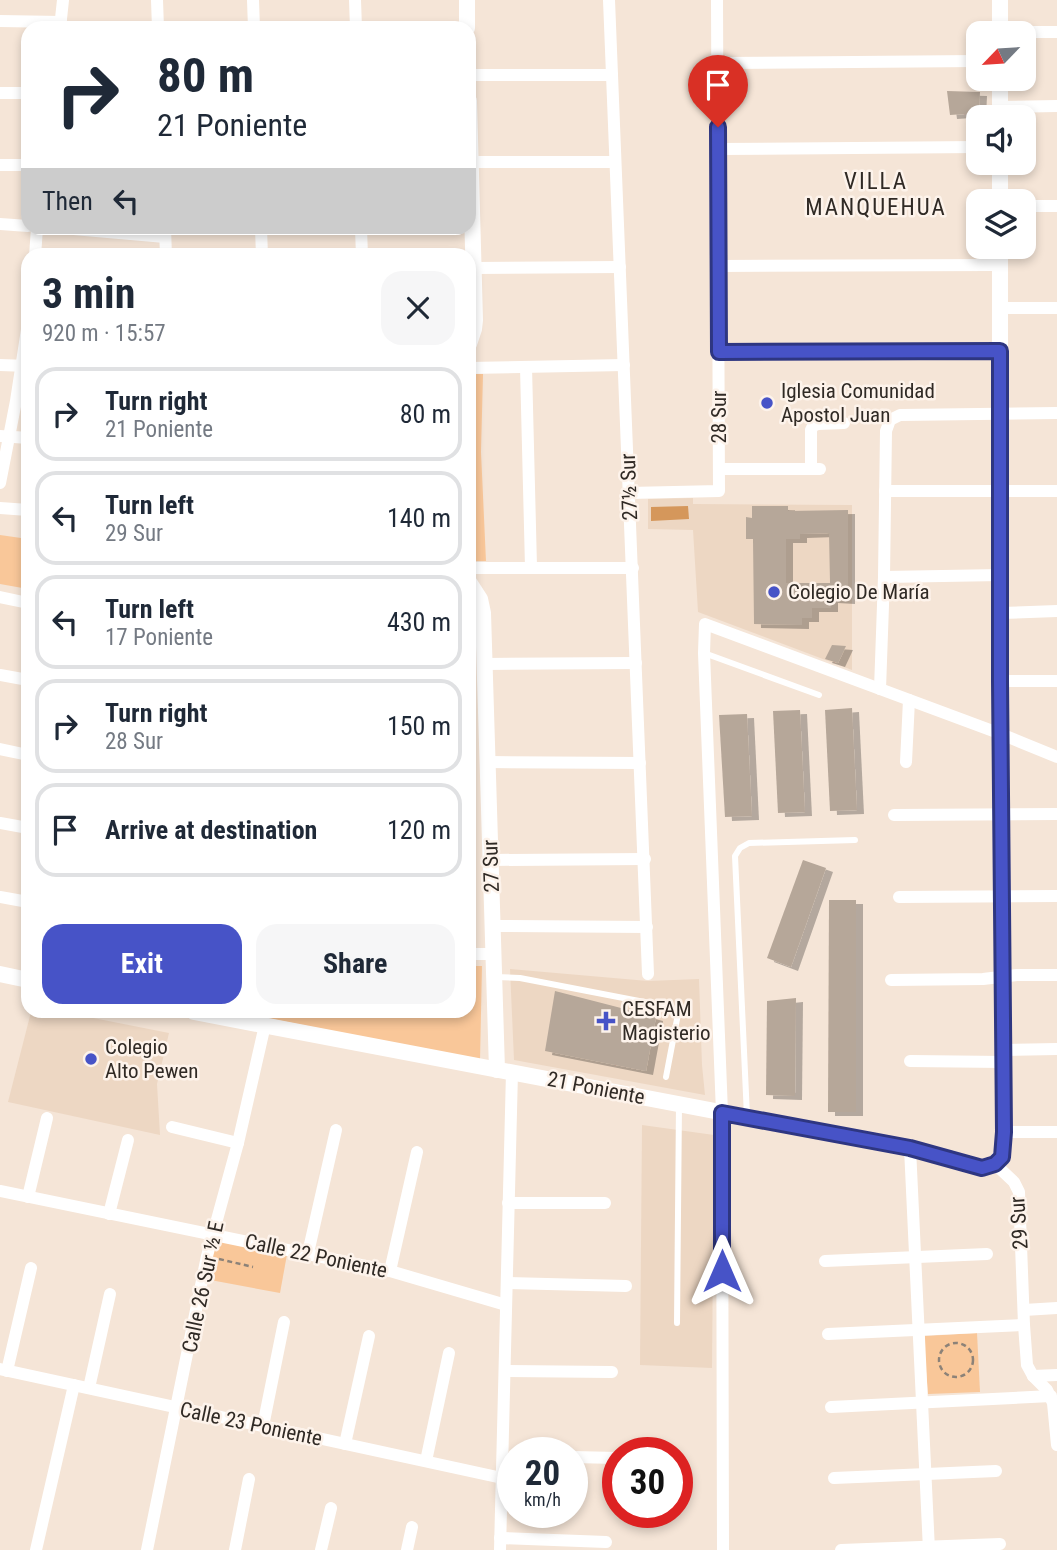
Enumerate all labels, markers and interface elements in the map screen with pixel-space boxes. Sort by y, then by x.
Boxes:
north arrow [966,21,1036,91]
map controls [966,21,1036,259]
text: 80 m [157,47,254,104]
icon: right [42,49,133,140]
pin [688,55,748,127]
icon: arrive [699,66,737,104]
button: sound [966,105,1036,175]
text: 21 Poniente [157,106,307,144]
district label: VILLA MANQUEHUA [805,168,947,221]
icon: left [107,182,145,220]
text: Then [42,186,93,216]
button: layers [966,189,1036,259]
text: 3 min [42,269,135,318]
button: close [381,271,455,345]
text: 920 m · 15:57 [42,320,166,347]
place label: Iglesia Comunidad Apostol Juan [781,379,935,427]
text: Turn right [105,386,207,416]
street label: 28 Sur [707,391,731,444]
icon: right [46,395,84,433]
marker: Iglesia Comunidad Apostol Juan [759,395,775,411]
text: 80 m [400,399,451,429]
text: 21 Poniente [105,416,213,443]
street label: 27½ Sur [616,453,642,521]
text: Turn left [105,490,194,520]
icon: left [46,499,84,537]
text: 140 m [387,503,451,533]
text: 29 Sur [105,520,163,547]
place label: Colegio De María [788,580,930,604]
marker: Colegio De María [766,584,782,600]
text: Turn left [105,594,194,624]
icon: left [46,603,84,641]
text: 430 m [387,607,451,637]
text: 17 Poniente [105,624,213,651]
text: Turn right [105,698,207,728]
icon: right [46,707,84,745]
text: 150 m [387,711,451,741]
text: 28 Sur [105,728,163,755]
icon: arrive [46,811,84,849]
text: Arrive at destination [105,815,317,845]
text: 120 m [387,815,451,845]
street label: 27 Sur [478,839,504,893]
button: Exit [42,924,242,1004]
button: Share [256,924,455,1004]
place label: CESFAM Magisterio [622,997,711,1045]
marker: CESFAM Magisterio [596,1011,616,1031]
place label: Colegio Alto Pewen [105,1035,198,1083]
marker: Colegio Alto Pewen [83,1051,99,1067]
street label: 21 Poniente [545,1067,647,1109]
street label: 29 Sur [1005,1196,1033,1250]
street label: Calle 26 Sur ½ E [177,1219,229,1355]
street label: Calle 22 Poniente [243,1229,390,1283]
position arrow [685,1234,759,1308]
street label: Calle 23 Poniente [178,1397,325,1451]
speed limit sign: 30 [602,1437,693,1528]
text: 20 [525,1453,560,1494]
text: km/h [524,1489,561,1510]

